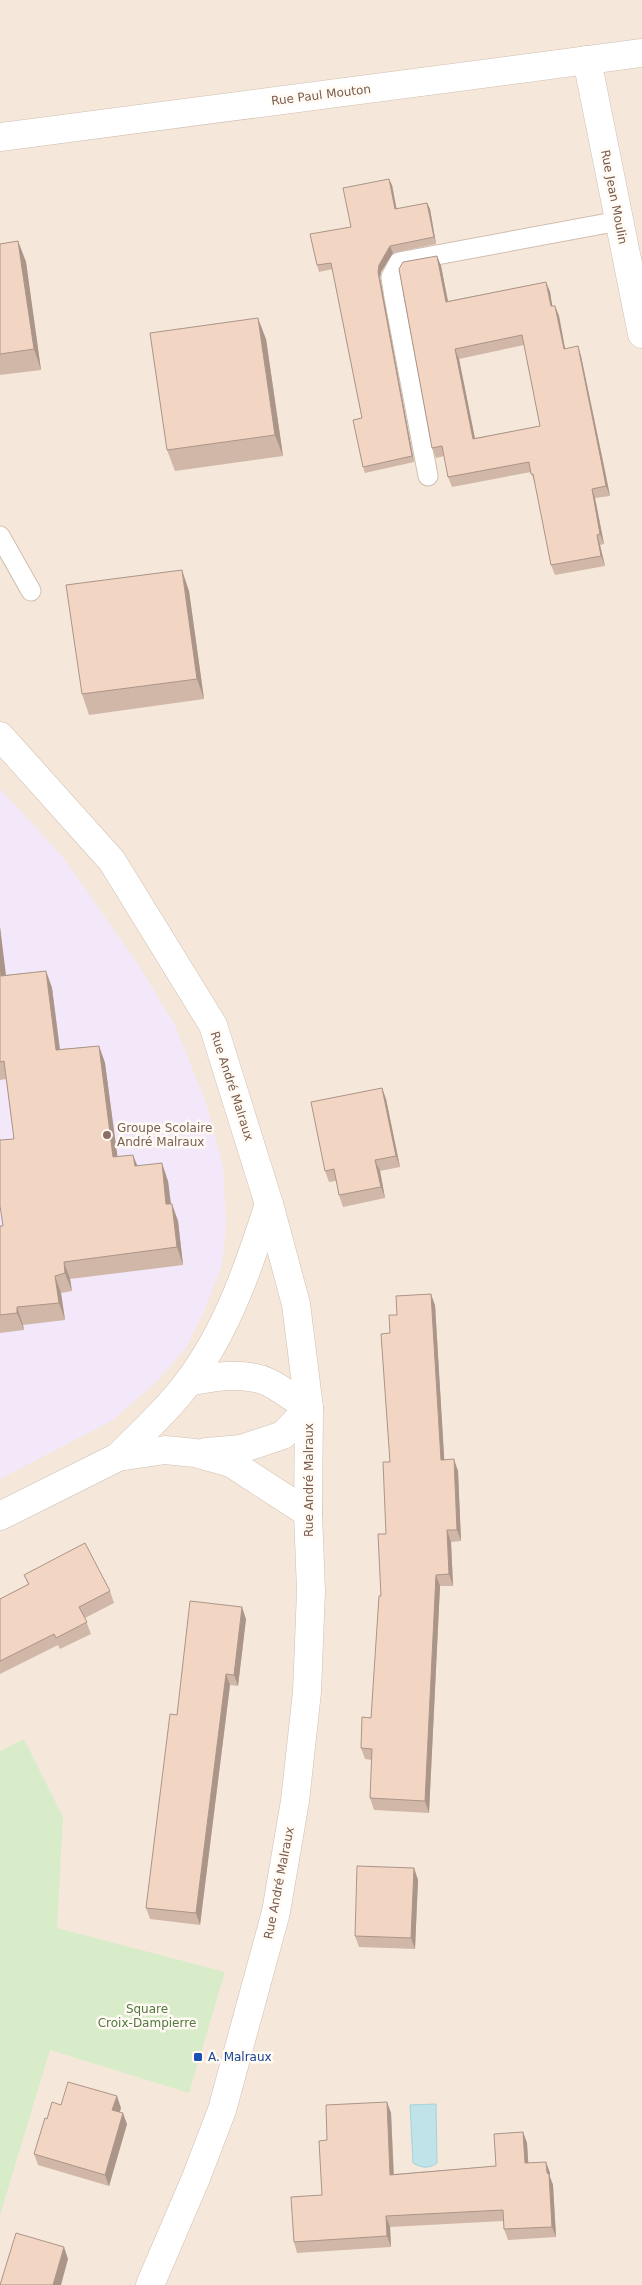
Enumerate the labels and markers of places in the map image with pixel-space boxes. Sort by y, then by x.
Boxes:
place label: Groupe Scolaire André Malraux [117,1121,212,1149]
marker: Groupe Scolaire André Malraux [101,1129,113,1141]
place label: A. Malraux [208,2050,272,2064]
marker: A. Malraux [192,2051,204,2063]

